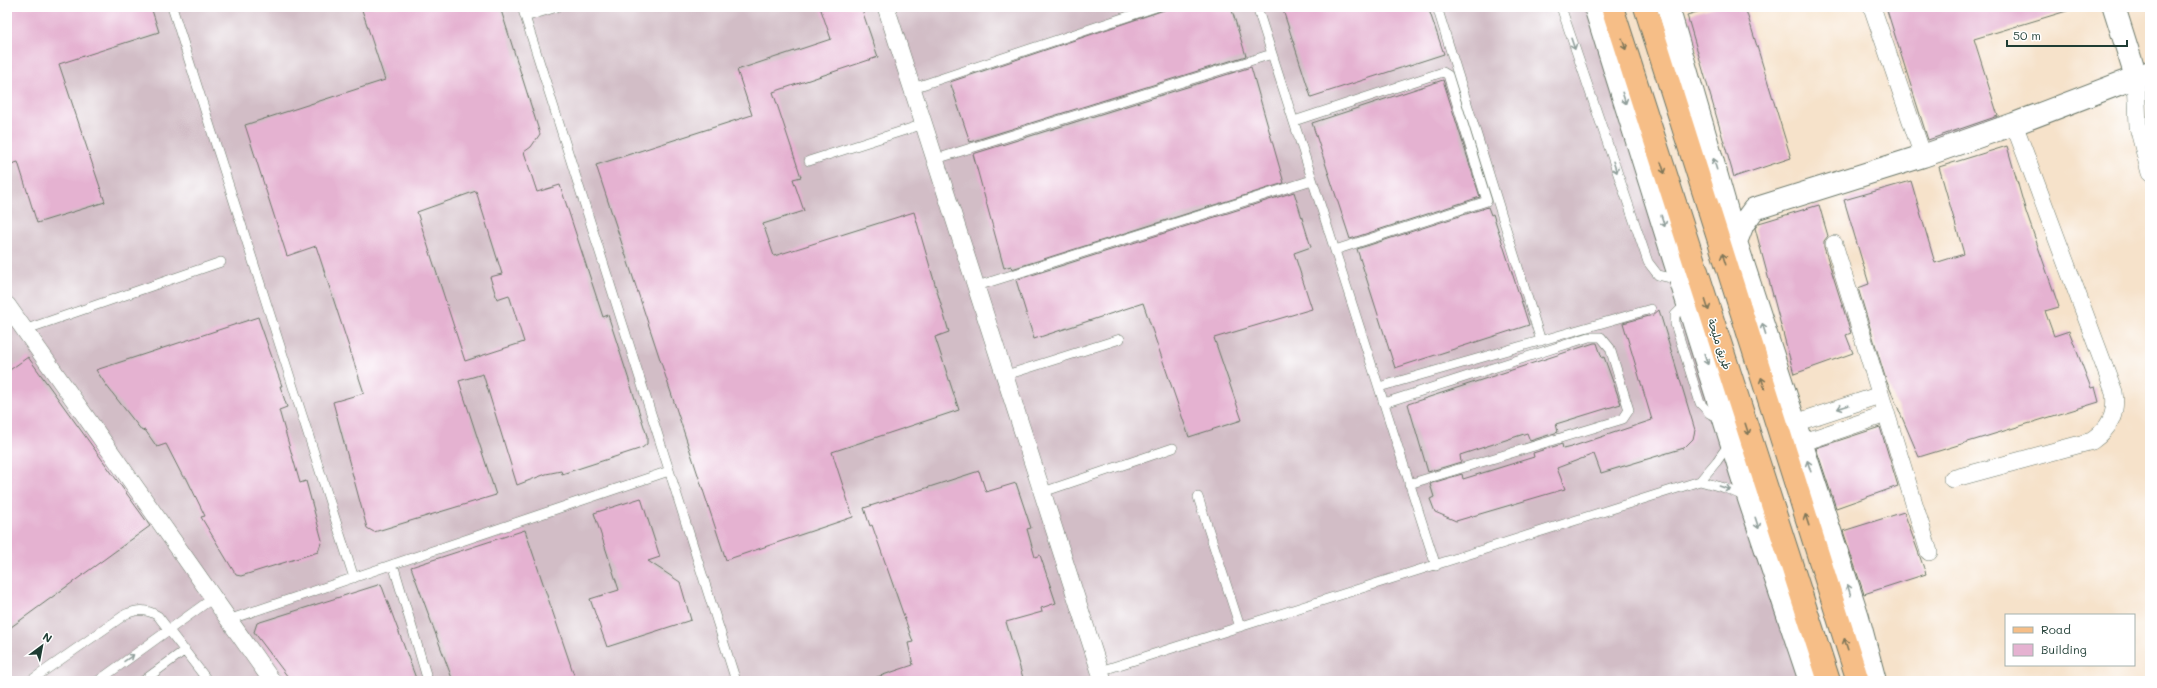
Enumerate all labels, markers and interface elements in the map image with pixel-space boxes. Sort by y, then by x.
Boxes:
scale bar [2007,22,2127,48]
text: 50 m [2013,27,2041,43]
one-way arrow [1570,38,1578,50]
one-way arrow [1620,38,1628,50]
one-way arrow [1620,91,1628,103]
one-way arrow [1711,158,1718,171]
one-way arrow [1612,160,1619,173]
one-way arrow [1660,161,1667,174]
one-way arrow [1660,215,1667,228]
one-way arrow [1720,252,1727,265]
one-way arrow [1704,299,1712,311]
street label: طريق مليحة [1705,317,1735,371]
one-way arrow [1760,323,1768,335]
one-way arrow [1703,352,1710,365]
one-way arrow [1759,377,1767,389]
one-way arrow [1837,404,1850,411]
one-way arrow [1744,422,1752,434]
one-way arrow [1805,460,1812,473]
one-way arrow [1719,485,1731,493]
one-way arrow [1803,514,1810,527]
one-way arrow [1754,516,1761,529]
one-way arrow [1845,583,1852,596]
legend [2005,614,2135,666]
text: Road [2041,621,2071,637]
north arrow [22,626,62,666]
text: N [40,629,55,646]
one-way arrow [1842,638,1849,651]
text: Building [2041,641,2087,657]
one-way arrow [124,654,135,662]

